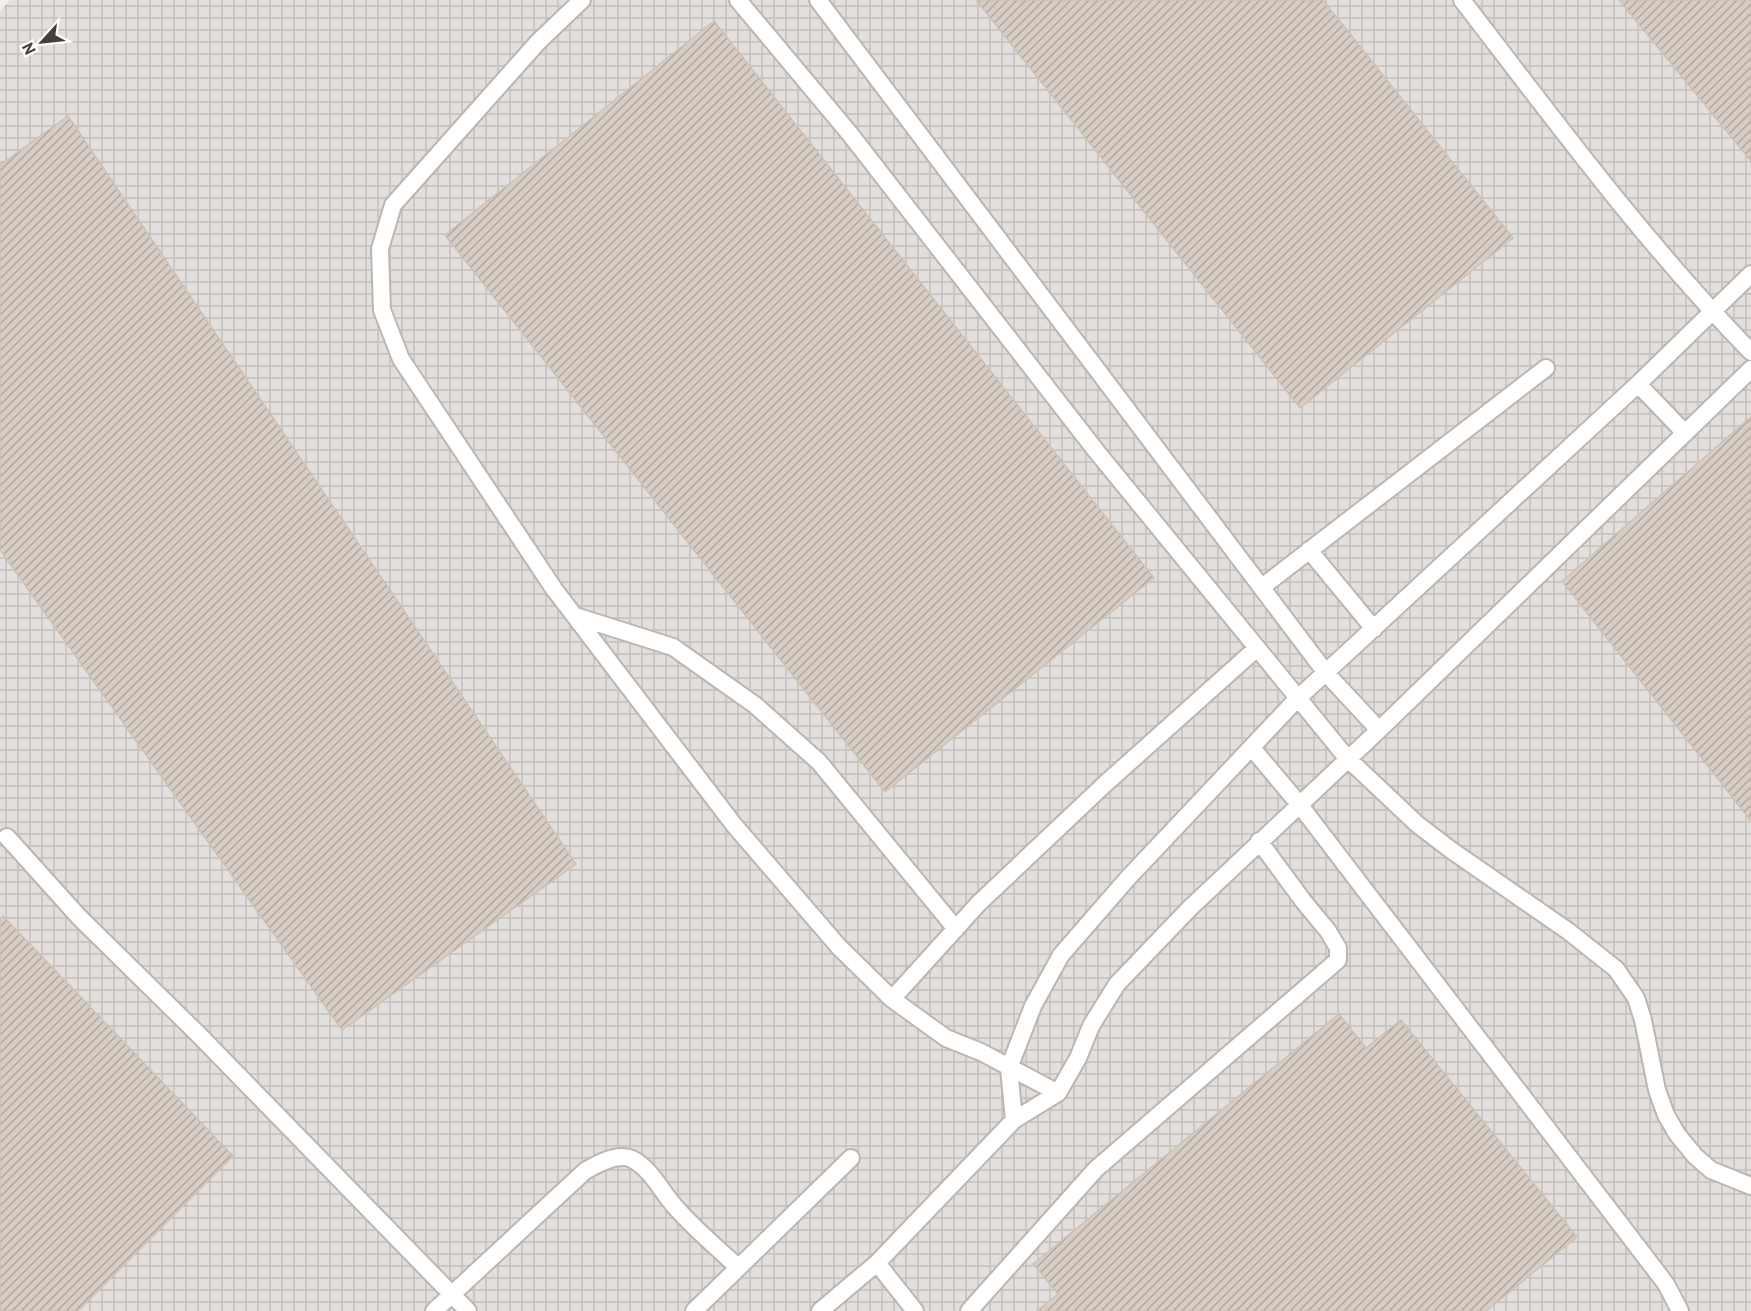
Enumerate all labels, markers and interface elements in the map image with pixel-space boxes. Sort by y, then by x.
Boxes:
north arrow [12,12,72,72]
text: N [17,40,40,58]

